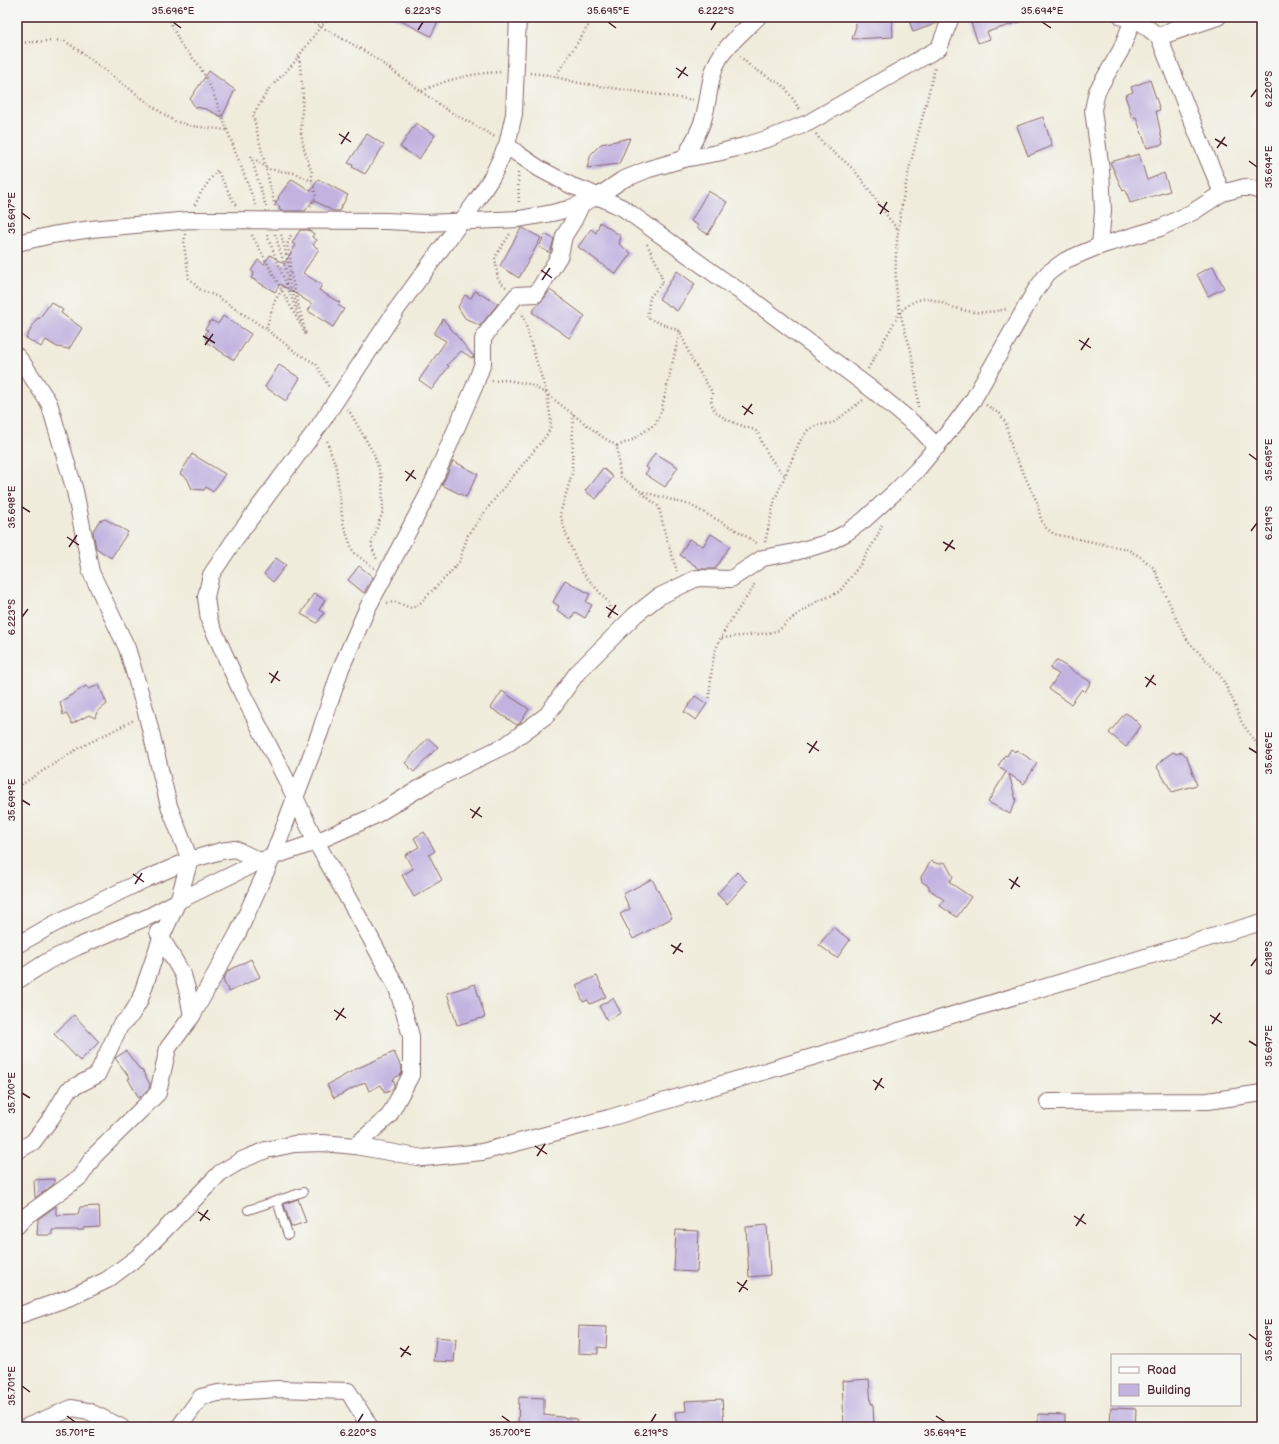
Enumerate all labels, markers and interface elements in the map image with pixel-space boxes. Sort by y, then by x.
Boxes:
text: 35.696°E [152,5,195,17]
text: 6.223°S [405,5,441,17]
text: 35.695°E [587,5,630,17]
text: 6.222°S [698,5,734,17]
text: 35.694°E [1021,5,1064,17]
text: 6.220°S [1263,71,1275,107]
text: 35.694°E [1263,145,1275,188]
text: 35.697°E [6,192,18,234]
text: 35.695°E [1263,438,1275,481]
text: 35.698°E [6,485,18,528]
text: 6.219°S [1263,506,1275,540]
text: 6.223°S [6,599,18,635]
text: 35.696°E [1263,731,1275,774]
text: 35.699°E [6,778,18,821]
text: 6.218°S [1263,941,1275,975]
text: 35.697°E [1263,1025,1275,1067]
text: 35.700°E [6,1072,18,1114]
text: 35.698°E [1263,1318,1275,1361]
legend [1111,1354,1241,1406]
text: Road [1147,1363,1176,1378]
text: 35.701°E [6,1366,18,1406]
text: Building [1147,1383,1191,1398]
text: 35.701°E [55,1427,95,1439]
text: 6.220°S [340,1427,376,1439]
text: 35.700°E [489,1427,531,1439]
text: 6.219°S [634,1427,668,1439]
text: 35.699°E [924,1427,967,1439]

